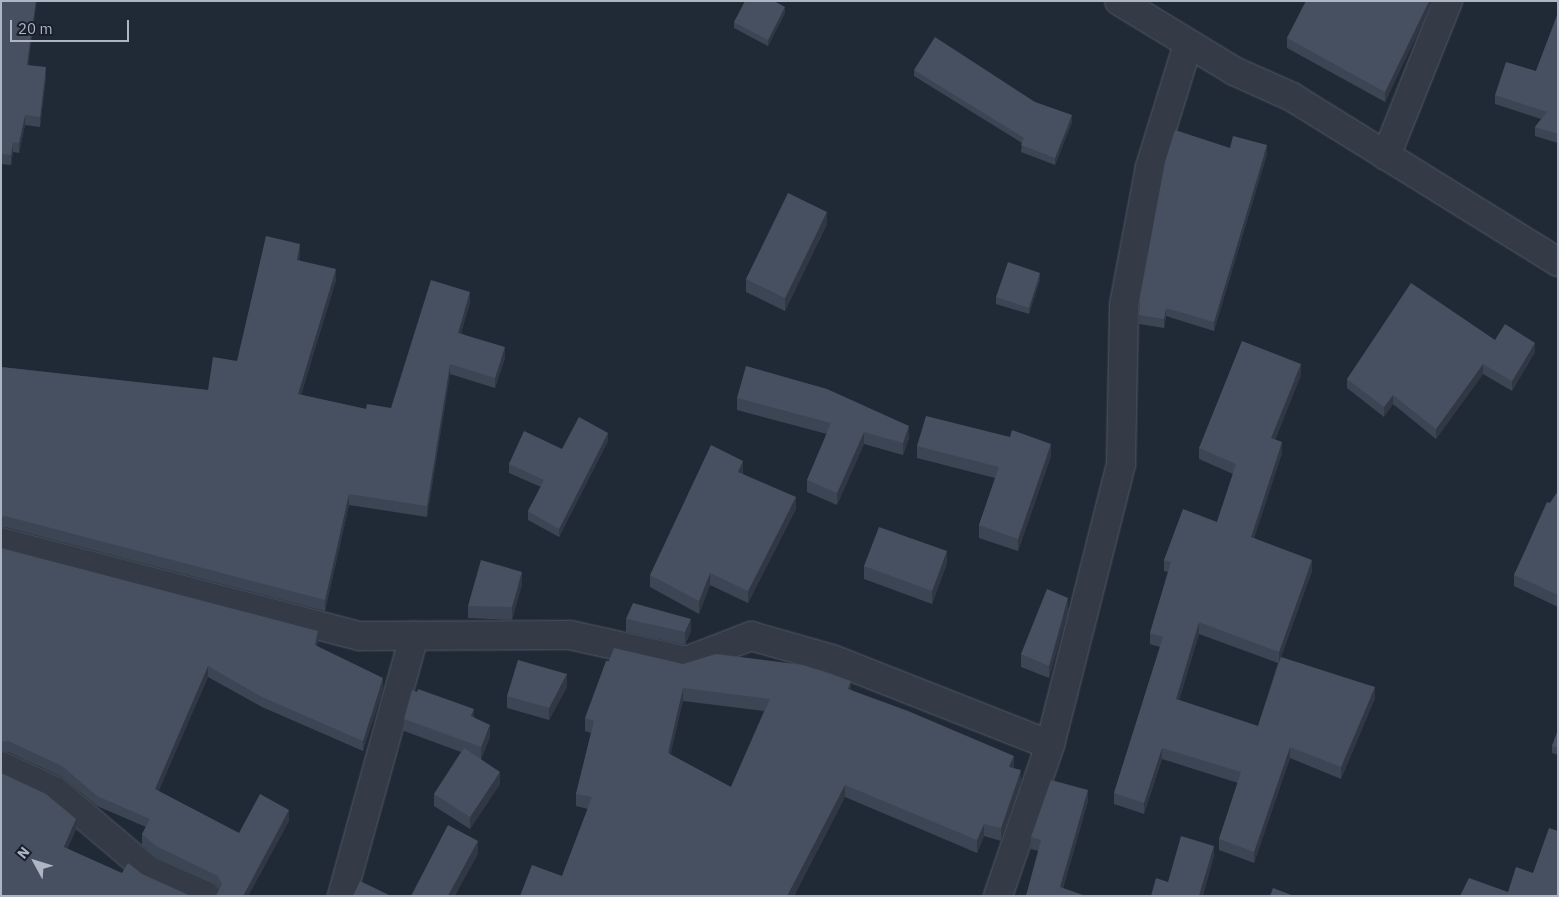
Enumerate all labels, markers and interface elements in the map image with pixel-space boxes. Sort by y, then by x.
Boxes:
scale bar [12,10,131,42]
text: 20 m [18,19,53,38]
north arrow [10,837,60,887]
text: N [13,843,34,862]

